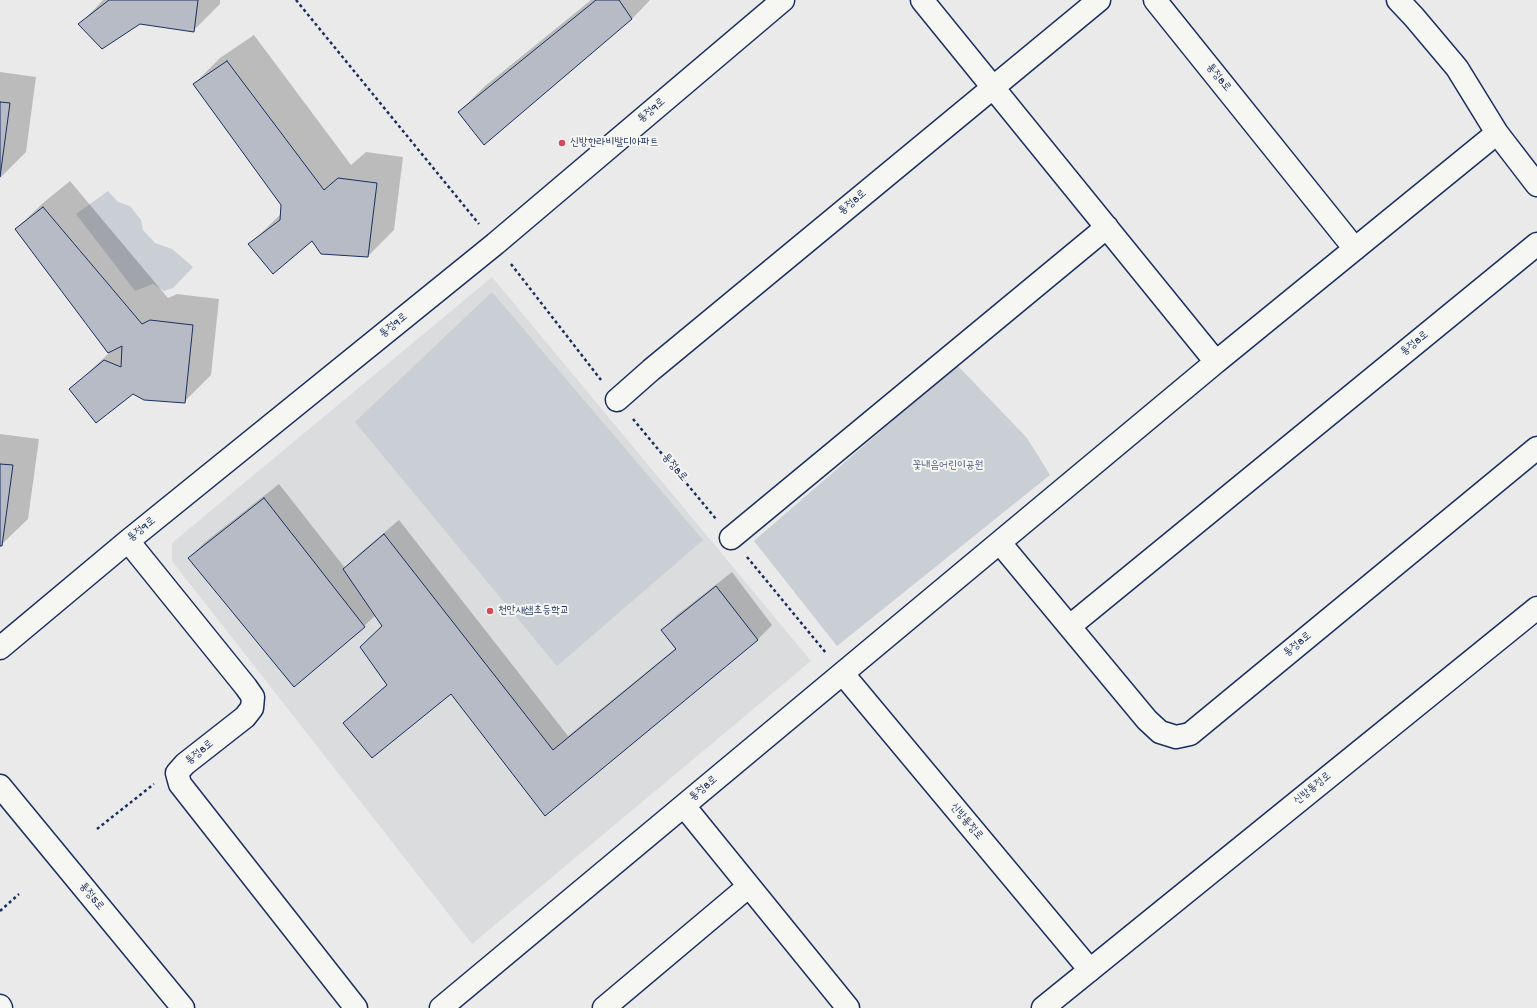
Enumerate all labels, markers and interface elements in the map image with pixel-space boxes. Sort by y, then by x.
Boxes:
street label: 통정8로 [1203,61,1233,95]
street label: 통정9로 [635,96,669,126]
place label: 신방한라비발디아파트 [570,136,659,150]
marker: 신방한라비발디아파트 [557,138,567,148]
street label: 통정8로 [836,187,870,219]
street label: 통정9로 [377,311,411,341]
street label: 통정8로 [1398,329,1432,359]
street label: 통정8로 [658,451,690,485]
park label: 꽃내음어린이공원 [913,459,983,473]
street label: 통정9로 [125,515,159,545]
place label: 천안새샘초등학교 [498,604,569,618]
marker: 천안새샘초등학교 [485,606,495,616]
street label: 통정8로 [1281,630,1315,660]
street label: 통정8로 [183,738,217,768]
street label: 신방통정로 [1292,770,1334,808]
street label: 통정8로 [687,773,721,805]
street label: 신방통정로 [947,801,985,843]
street label: 통정5로 [76,880,106,914]

